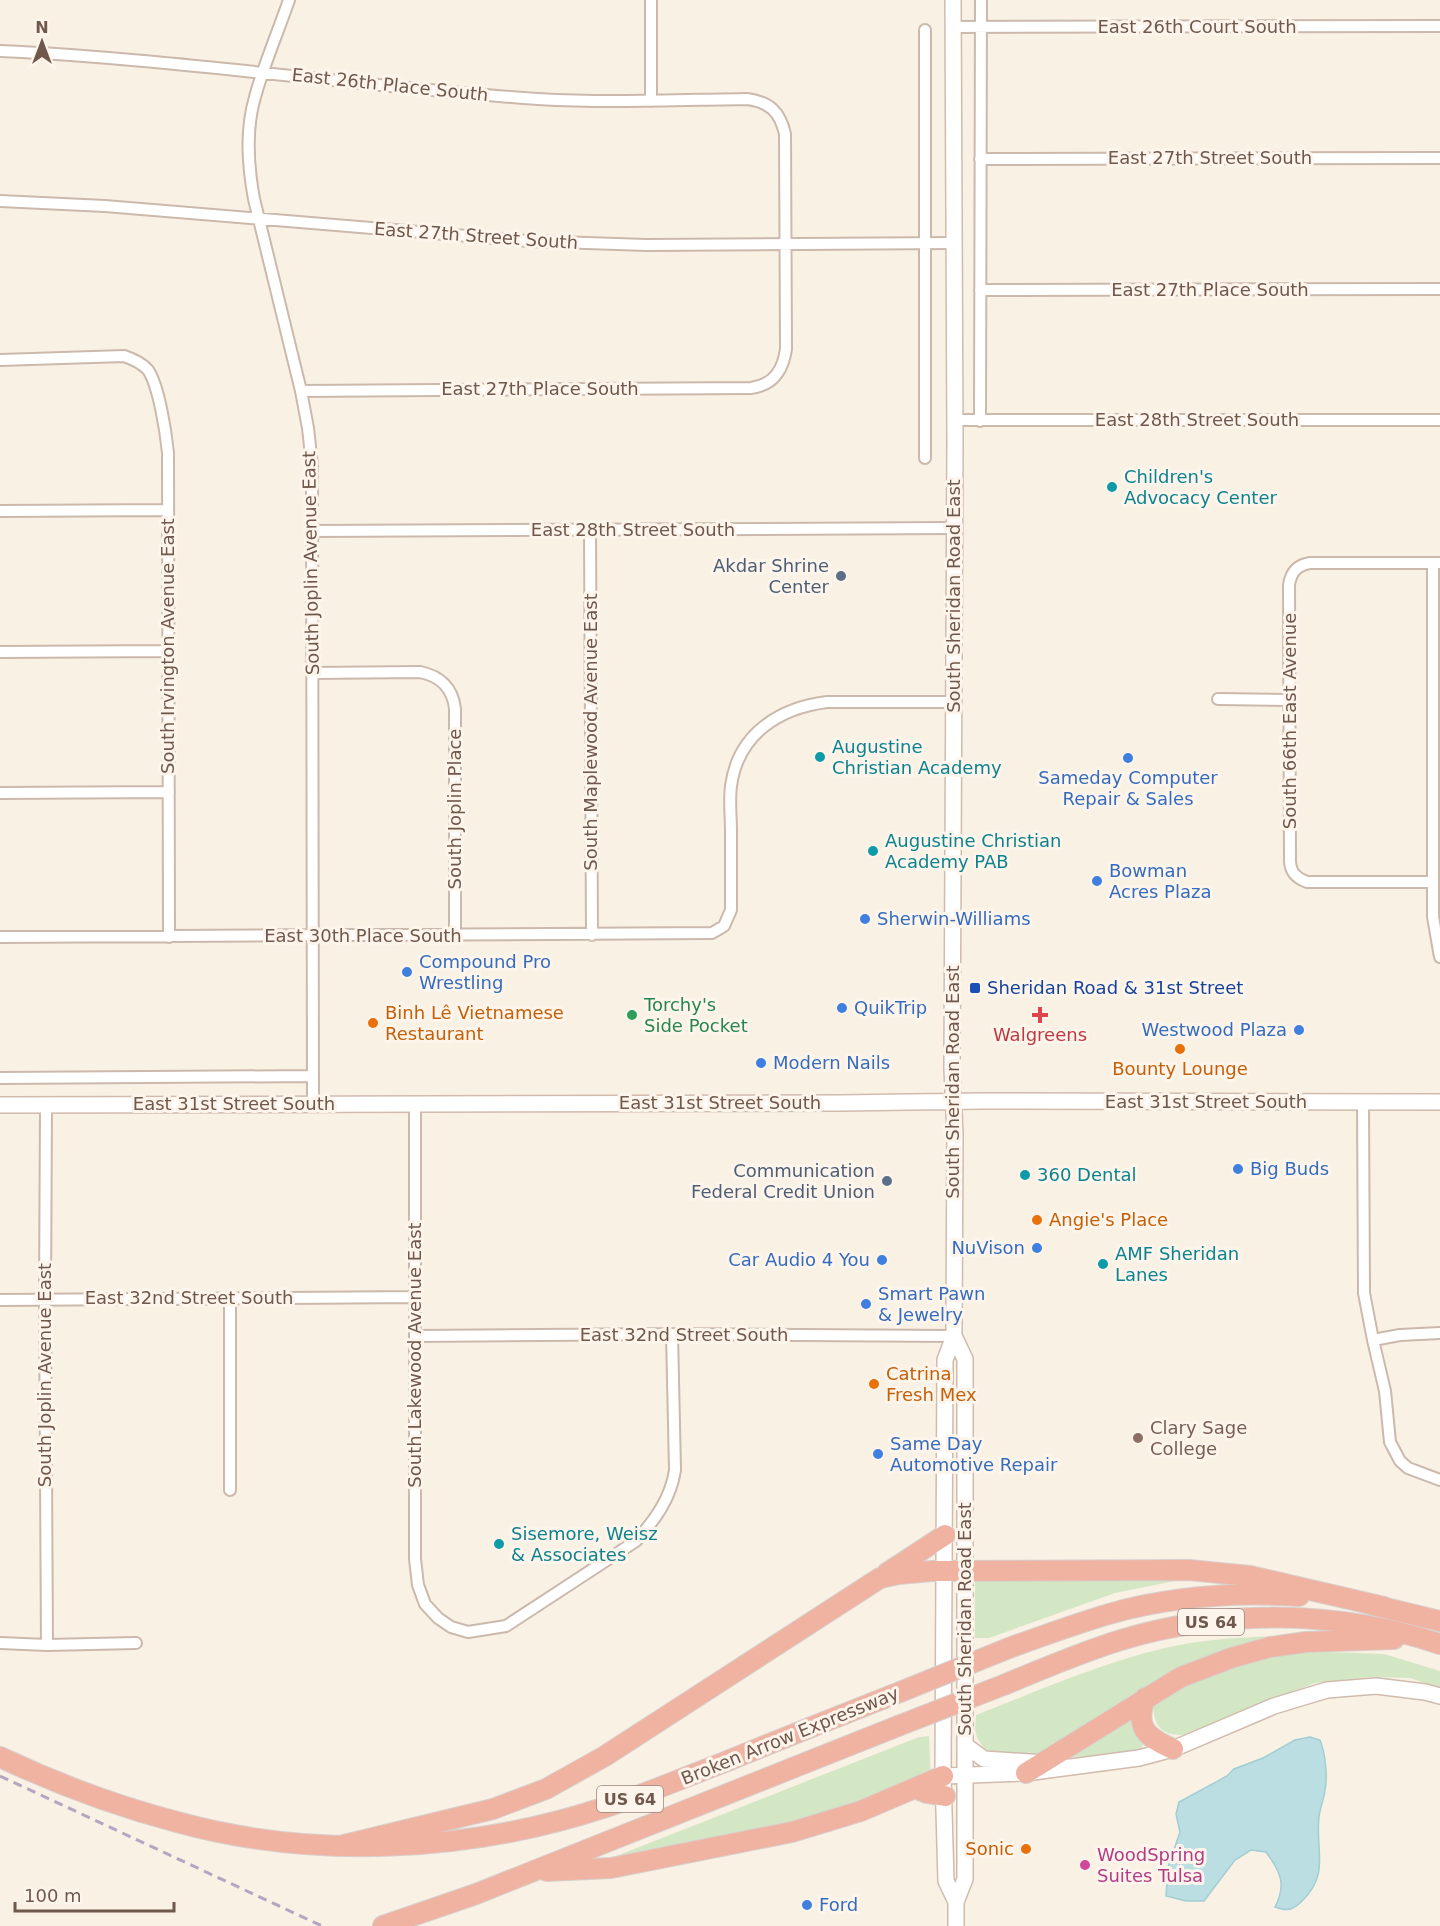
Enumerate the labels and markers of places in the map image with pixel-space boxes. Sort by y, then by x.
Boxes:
place label: Children's Advocacy Center [1124,466,1277,508]
marker: Children's Advocacy Center [1105,480,1119,494]
place label: Akdar Shrine Center [713,555,830,597]
marker: Akdar Shrine Center [834,569,848,583]
place label: Augustine Christian Academy [832,736,1002,778]
marker: Augustine Christian Academy [813,750,827,764]
marker: Sameday Computer Repair & Sales [1121,751,1135,765]
place label: Sameday Computer Repair & Sales [1038,767,1218,809]
place label: Augustine Christian Academy PAB [885,830,1061,872]
marker: Augustine Christian Academy PAB [866,844,880,858]
place label: Bowman Acres Plaza [1109,860,1211,902]
marker: Bowman Acres Plaza [1090,874,1104,888]
place label: Sherwin-Williams [877,908,1031,929]
marker: Sherwin-Williams [858,912,872,926]
place label: Compound Pro Wrestling [419,951,551,993]
marker: Compound Pro Wrestling [400,965,414,979]
place label: Sheridan Road & 31st Street [987,977,1243,998]
marker: Sheridan Road & 31st Street [968,981,982,995]
place label: Torchy's Side Pocket [643,994,748,1036]
place label: QuikTrip [854,997,927,1018]
marker: QuikTrip [835,1001,849,1015]
place label: Binh Lê Vietnamese Restaurant [385,1002,564,1044]
marker: Torchy's Side Pocket [625,1008,639,1022]
marker: Walgreens [1033,1008,1047,1022]
marker: Binh Lê Vietnamese Restaurant [366,1016,380,1030]
place label: Westwood Plaza [1141,1019,1287,1040]
marker: Westwood Plaza [1292,1023,1306,1037]
place label: Walgreens [993,1024,1087,1045]
marker: Bounty Lounge [1173,1042,1187,1056]
place label: Modern Nails [773,1052,890,1073]
marker: Modern Nails [754,1056,768,1070]
place label: Bounty Lounge [1112,1058,1248,1079]
place label: Big Buds [1250,1158,1329,1179]
place label: Communication Federal Credit Union [691,1160,875,1202]
marker: Big Buds [1231,1162,1245,1176]
place label: 360 Dental [1037,1164,1137,1185]
marker: 360 Dental [1018,1168,1032,1182]
marker: Communication Federal Credit Union [880,1174,894,1188]
place label: Angie's Place [1049,1209,1168,1230]
marker: Angie's Place [1030,1213,1044,1227]
place label: NuVison [951,1237,1025,1258]
marker: NuVison [1030,1241,1044,1255]
place label: AMF Sheridan Lanes [1115,1243,1239,1285]
place label: Car Audio 4 You [728,1249,870,1270]
marker: Car Audio 4 You [875,1253,889,1267]
marker: AMF Sheridan Lanes [1096,1257,1110,1271]
place label: Smart Pawn & Jewelry [878,1283,985,1325]
marker: Smart Pawn & Jewelry [859,1297,873,1311]
place label: Catrina Fresh Mex [886,1363,977,1405]
marker: Catrina Fresh Mex [867,1377,881,1391]
place label: Clary Sage College [1150,1417,1247,1459]
marker: Clary Sage College [1131,1431,1145,1445]
place label: Same Day Automotive Repair [890,1433,1058,1475]
marker: Same Day Automotive Repair [871,1447,885,1461]
place label: Sisemore, Weisz & Associates [511,1523,658,1565]
marker: Sisemore, Weisz & Associates [492,1537,506,1551]
place label: Sonic [965,1838,1014,1859]
marker: Sonic [1019,1842,1033,1856]
place label: WoodSpring Suites Tulsa [1097,1844,1205,1886]
marker: WoodSpring Suites Tulsa [1078,1858,1092,1872]
place label: Ford [819,1894,858,1915]
marker: Ford [800,1898,814,1912]

